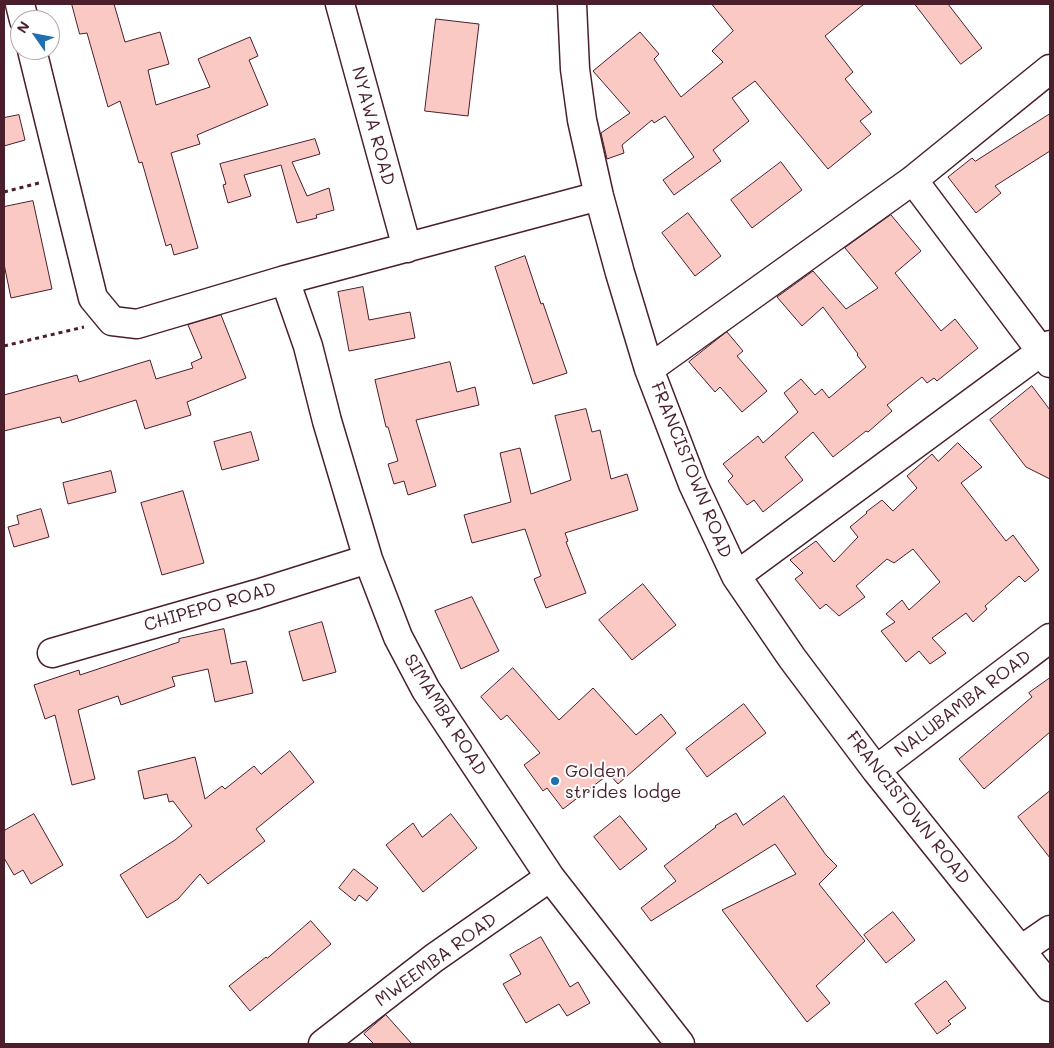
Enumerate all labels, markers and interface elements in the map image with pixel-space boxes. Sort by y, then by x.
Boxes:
north arrow [10,10,60,60]
text: N [12,17,34,37]
street label: NYAWA ROAD [347,64,399,188]
street label: FRANCISTOWN ROAD [646,379,736,561]
street label: CHIPEPO ROAD [141,578,279,636]
street label: NALUBAMBA ROAD [891,646,1035,762]
street label: SIMAMBA ROAD [399,650,491,780]
street label: FRANCISTOWN ROAD [842,727,974,889]
place label: Golden strides lodge [565,760,681,802]
marker: Golden strides lodge [549,775,561,787]
street label: MWEEMBA ROAD [371,909,501,1011]

